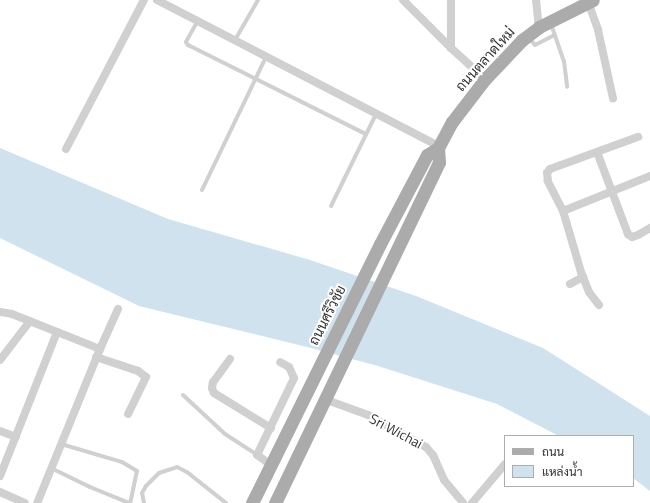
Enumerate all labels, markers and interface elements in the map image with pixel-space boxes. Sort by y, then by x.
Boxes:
street label: ถนนตลาดใหม่ [452,23,518,95]
street label: ถนนศรีวิชัย [305,282,349,348]
street label: Sri Wichai [367,410,425,452]
legend [504,435,634,487]
text: ถนน [542,442,564,461]
text: แหล่งน้ำ [542,462,582,481]

